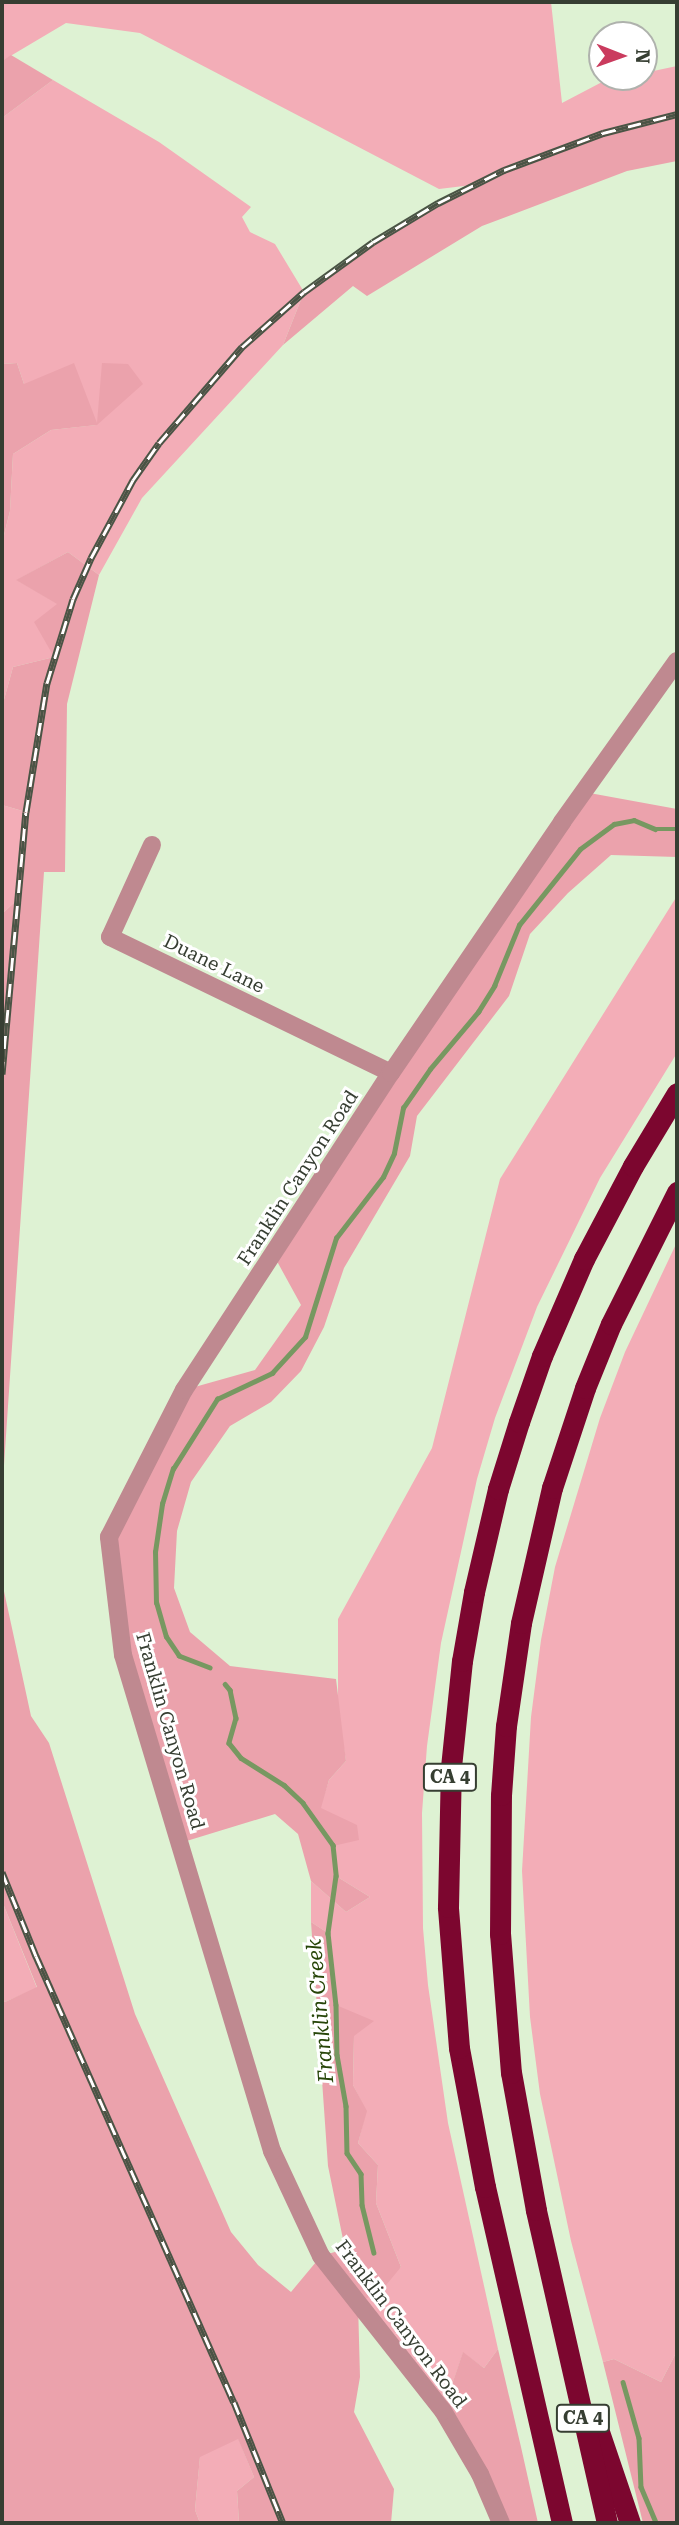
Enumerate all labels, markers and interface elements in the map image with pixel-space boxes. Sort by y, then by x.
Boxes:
north arrow [588,21,658,91]
text: N [631,49,654,64]
street label: Duane Lane [160,930,268,998]
street label: Franklin Canyon Road [233,1086,363,1270]
street label: Franklin Canyon Road [131,1630,209,1832]
road number: CA 4 [422,1762,478,1792]
water label: Franklin Creek [301,1938,339,2084]
street label: Franklin Canyon Road [331,2236,471,2412]
road number: CA 4 [555,2404,611,2432]

